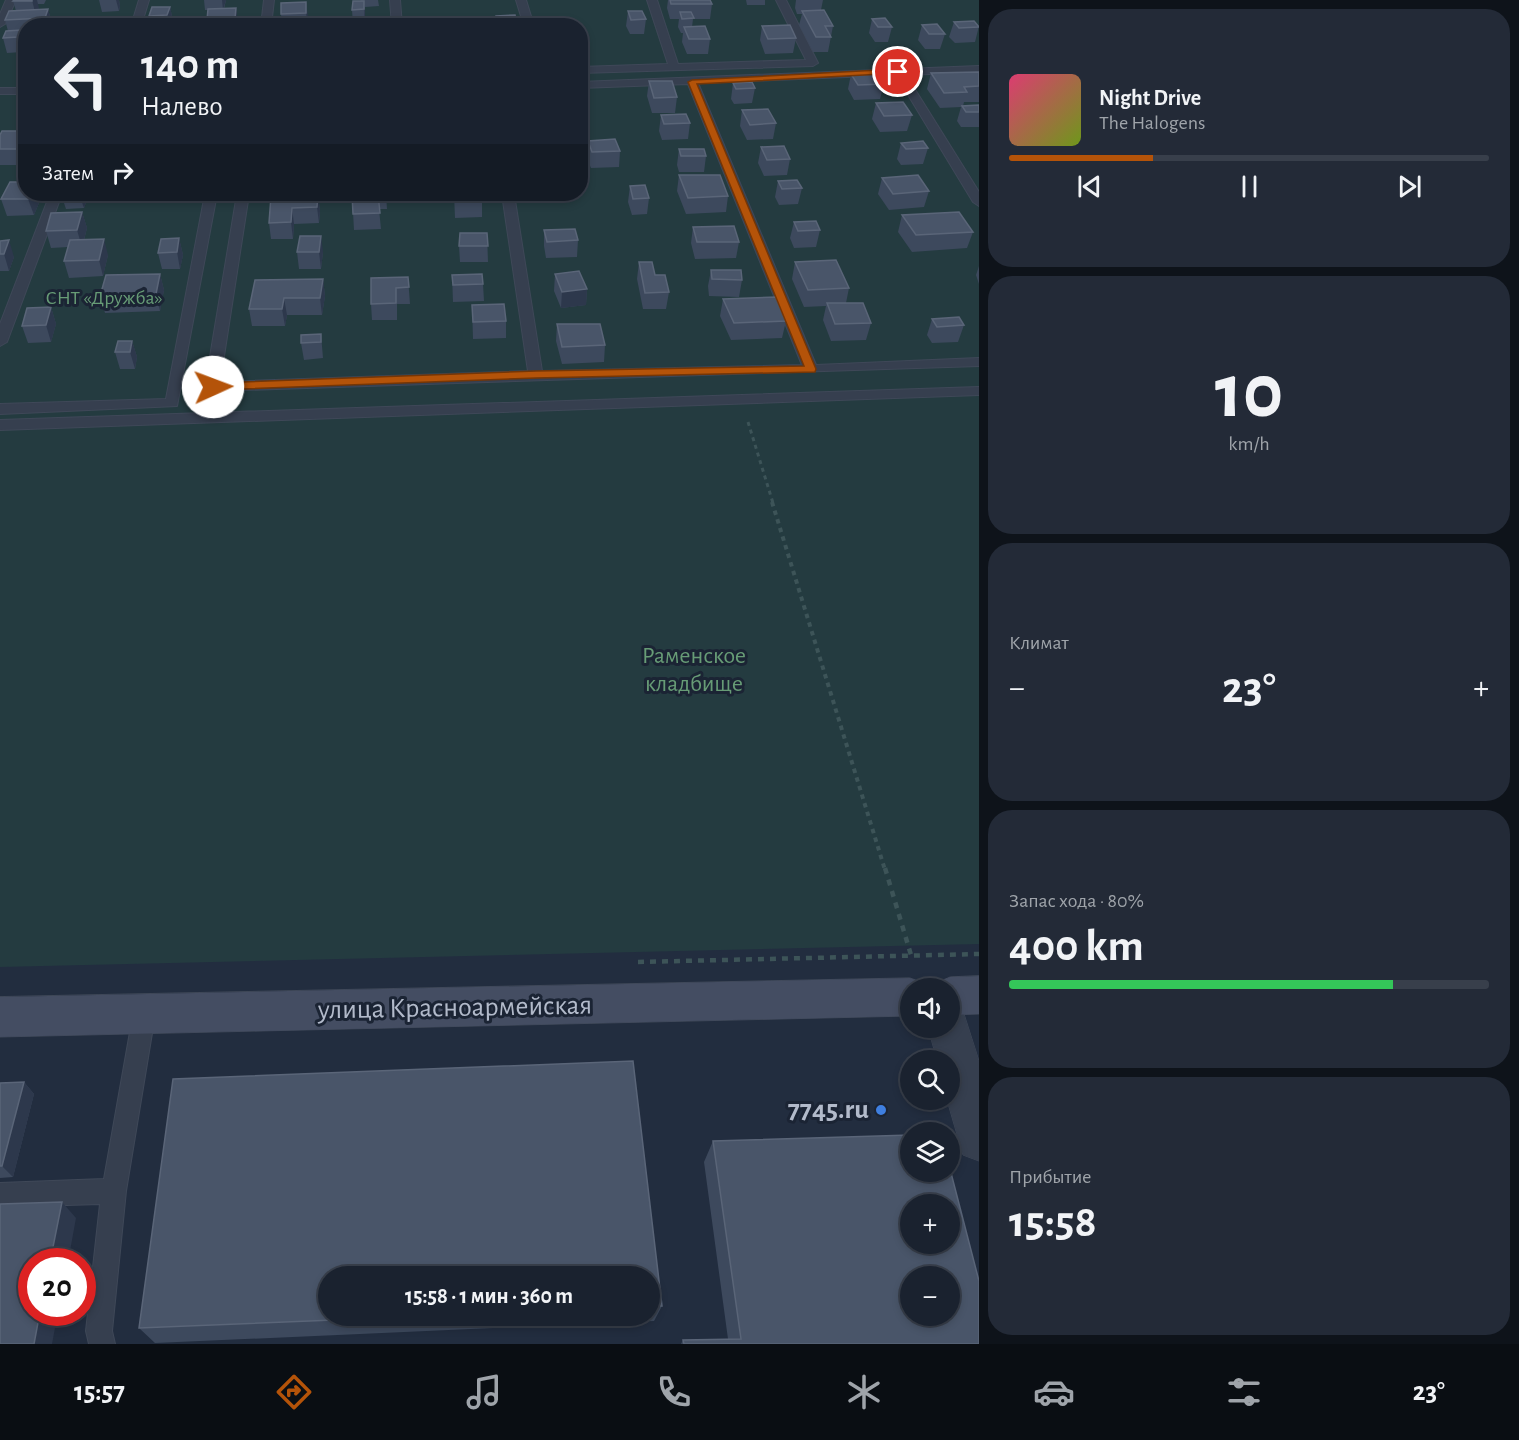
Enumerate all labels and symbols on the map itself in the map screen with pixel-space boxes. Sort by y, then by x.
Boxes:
pin [872,46,923,97]
park label: СНТ «Дружба» [45,288,163,308]
position arrow [181,355,245,419]
park label: Раменское кладбище [642,644,746,696]
street label: улица Красноармейская [317,992,592,1024]
place label: 7745.ru [788,1096,869,1124]
marker: 7745.ru [874,1103,888,1117]
speed limit sign: 20 [18,1248,96,1326]

